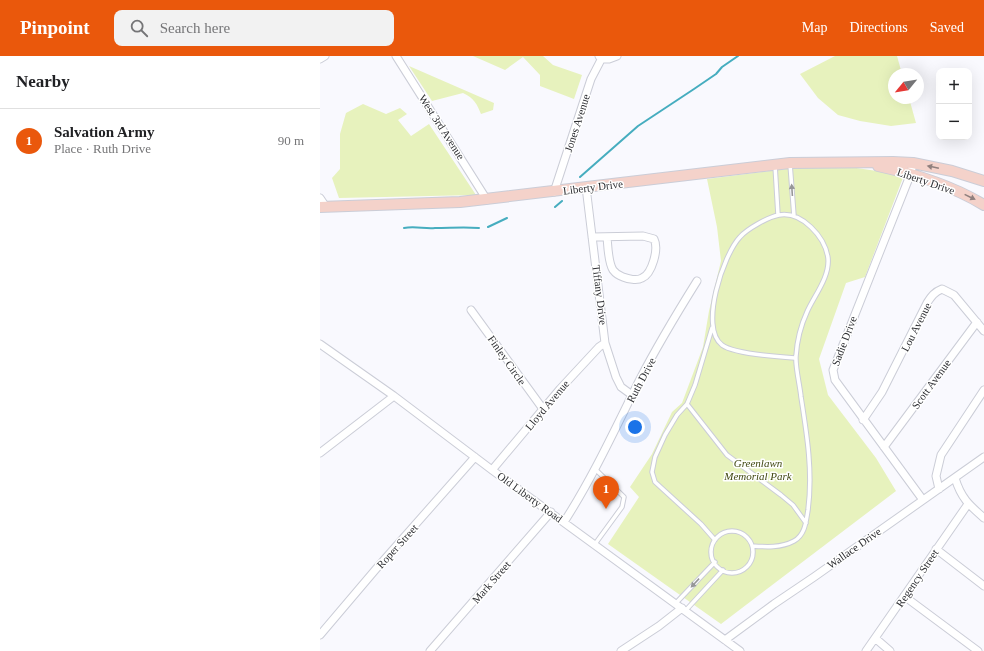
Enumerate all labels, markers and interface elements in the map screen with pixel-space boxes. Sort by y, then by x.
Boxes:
search box [114,10,394,46]
text: Pinpoint [20,17,90,38]
icon: search [128,17,150,39]
text: Search here [160,20,230,36]
text: Map [802,20,827,35]
text: Directions [849,20,908,35]
text: Saved [930,20,964,35]
north arrow [888,68,924,104]
map controls [936,68,972,140]
button: + [936,68,972,104]
text: Nearby [16,72,70,91]
street label: West 3rd Avenue [417,92,467,162]
street label: Jones Avenue [562,93,592,153]
button: − [936,104,972,140]
text: Salvation Army [54,124,154,140]
text: 1 [26,133,32,148]
text: 90 m [278,133,304,148]
text: Place · Ruth Drive [54,141,151,156]
one-way arrow [927,163,939,169]
street label: Liberty Drive [896,166,957,197]
street label: Liberty Drive [562,177,624,197]
one-way arrow [788,184,795,196]
one-way arrow [964,194,975,200]
street label: Tiffany Drive [590,264,610,326]
street label: Lou Avenue [899,300,933,353]
street label: Sadie Drive [829,314,859,368]
street label: Finley Circle [486,333,529,387]
street label: Ruth Drive [624,355,658,405]
street label: Scott Avenue [909,357,953,411]
street label: Lloyd Avenue [523,377,572,433]
your location [625,417,645,437]
park label: Greenlawn Memorial Park [723,457,793,482]
street label: Old Liberty Road [495,469,565,525]
pin: 1 [593,476,619,509]
street label: Roper Street [374,521,420,571]
street label: Wallace Drive [825,525,883,571]
street label: Regency Street [893,547,941,609]
street label: Mark Street [469,558,513,606]
one-way arrow [690,578,700,588]

